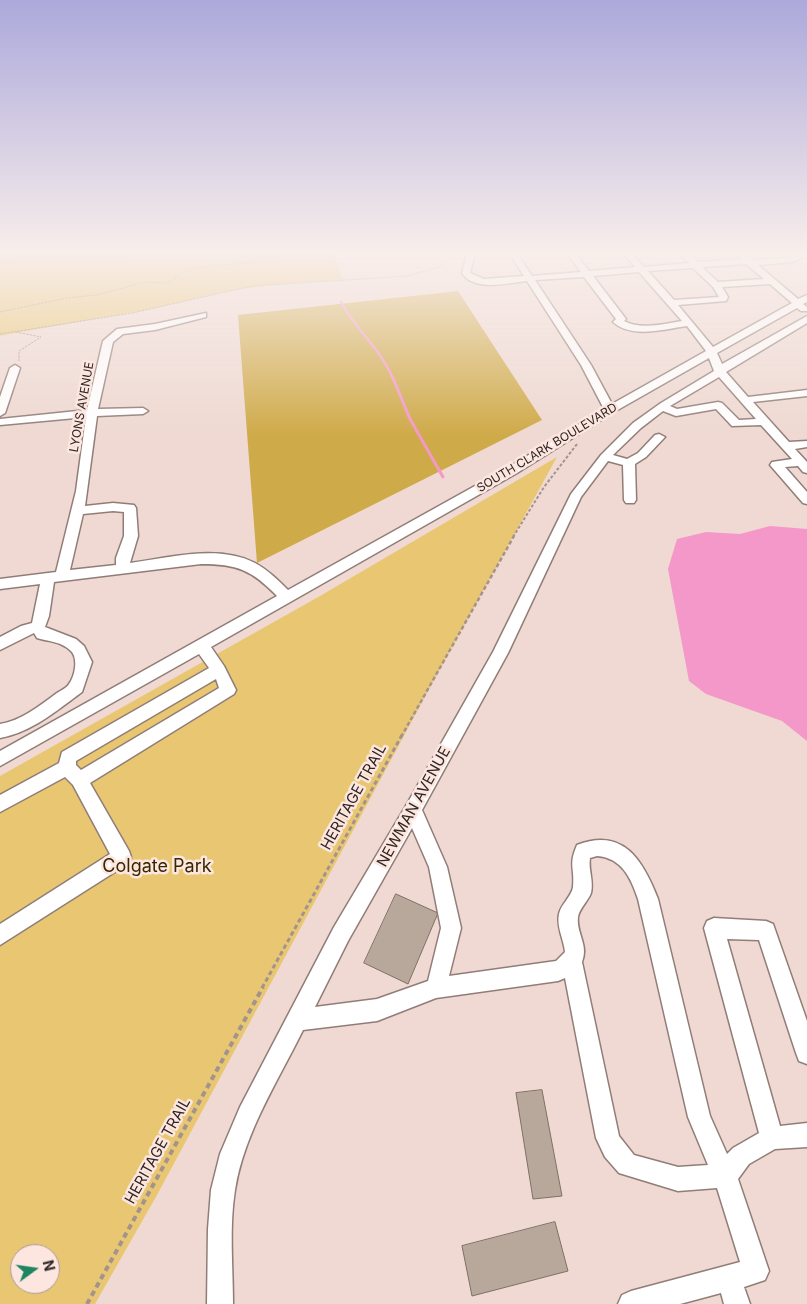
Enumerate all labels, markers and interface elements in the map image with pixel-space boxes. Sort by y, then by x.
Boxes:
street label: LYONS AVENUE [67,361,97,453]
street label: SOUTH CLARK BOULEVARD [474,400,620,496]
street label: HERITAGE TRAIL [317,741,391,853]
street label: NEWMAN AVENUE [373,744,455,870]
park label: Colgate Park [102,856,212,878]
street label: HERITAGE TRAIL [121,1095,195,1207]
north arrow [10,1244,60,1294]
text: N [40,1258,59,1273]

